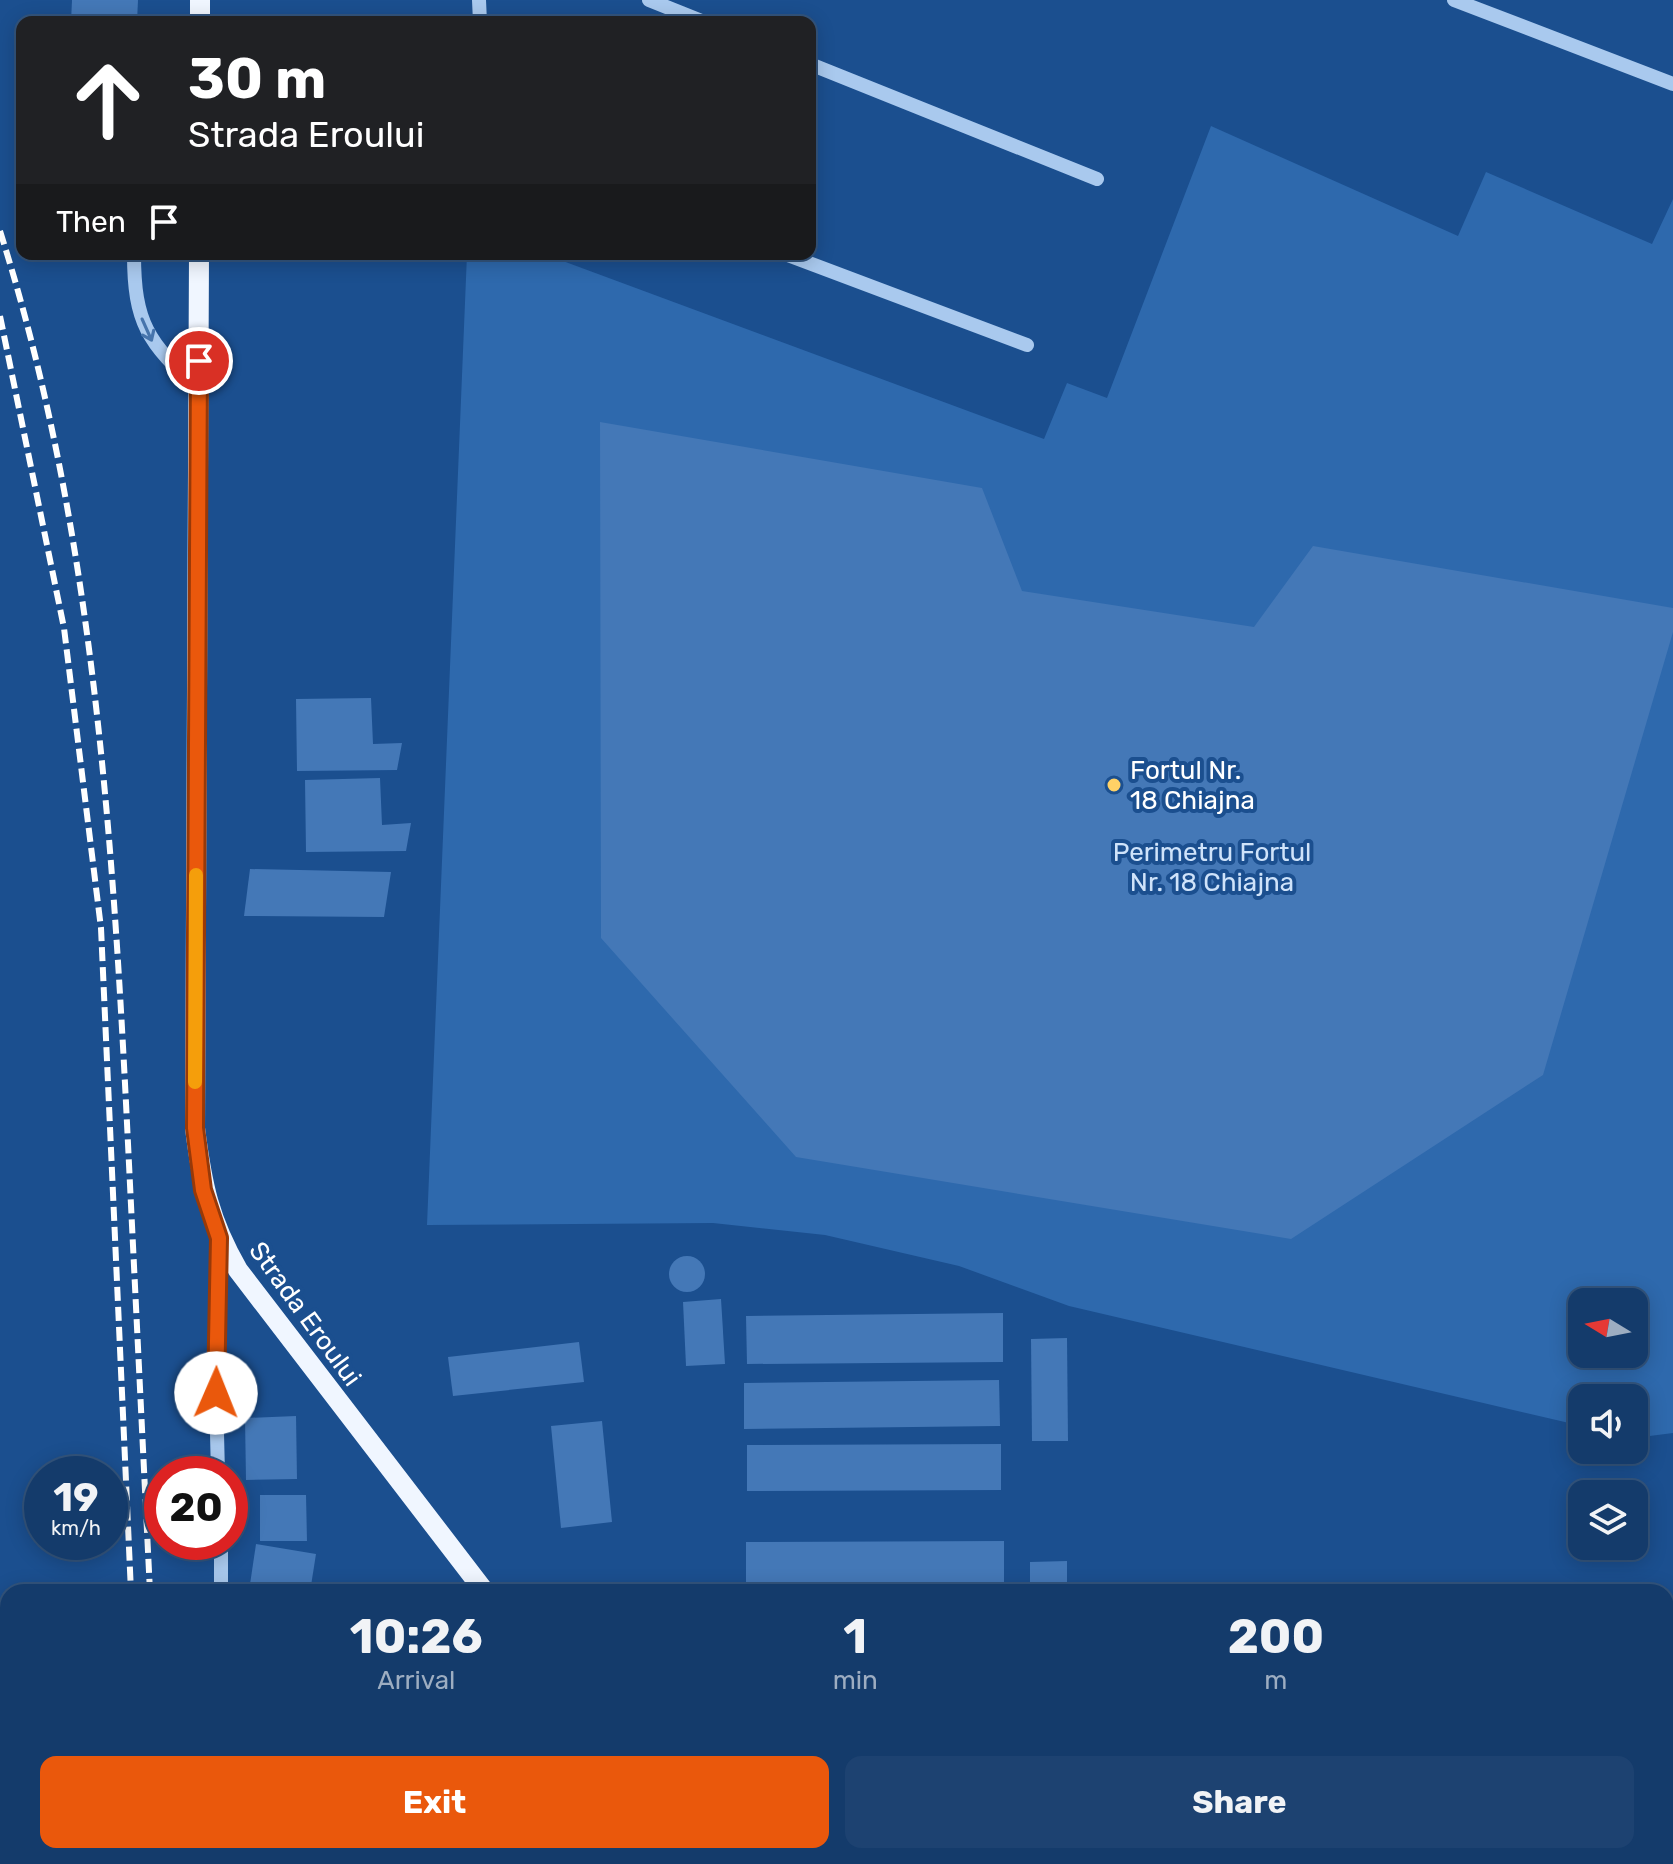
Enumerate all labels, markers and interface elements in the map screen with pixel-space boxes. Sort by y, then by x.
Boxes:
text: 30 m [188,46,326,112]
icon: ahead [56,48,160,152]
text: Strada Eroului [188,113,424,156]
icon: arrive [142,200,186,244]
text: Then [56,204,126,240]
one-way arrow [141,317,156,341]
pin [165,327,233,395]
icon: arrive [177,339,221,383]
place label: Fortul Nr. 18 Chiajna [1130,755,1255,816]
marker: Fortul Nr. 18 Chiajna [1105,776,1123,794]
park label: Perimetru Fortul Nr. 18 Chiajna [1113,837,1311,898]
street label: Strada Eroului [242,1236,368,1392]
north arrow [1568,1288,1648,1368]
map controls [1568,1288,1648,1560]
position arrow [174,1351,258,1435]
button: sound [1568,1384,1648,1464]
speed limit sign: 20 [144,1456,248,1560]
text: 19 [53,1474,99,1521]
button: layers [1568,1480,1648,1560]
text: km/h [51,1516,101,1540]
text: 10:26 [350,1608,483,1665]
text: 1 [843,1608,867,1665]
text: 200 [1228,1608,1324,1665]
text: Arrival [377,1665,455,1696]
text: min [833,1665,878,1696]
text: m [1264,1665,1287,1696]
button: Exit [40,1756,829,1848]
button: Share [845,1756,1634,1848]

